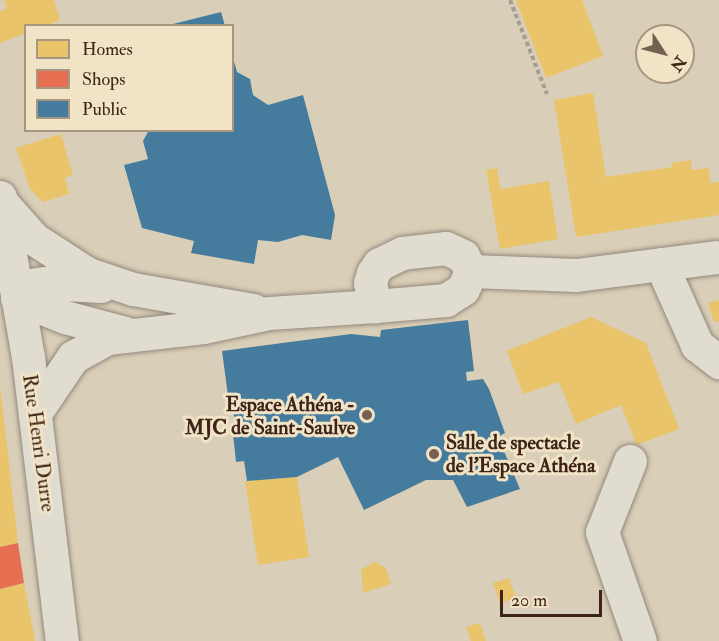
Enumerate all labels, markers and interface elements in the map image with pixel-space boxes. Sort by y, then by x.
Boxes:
legend [24,24,234,132]
north arrow [635,24,695,84]
text: Homes [82,38,133,61]
text: N [666,52,690,75]
text: Shops [82,68,125,91]
text: Public [82,98,127,121]
street label: Rue Henri Durre [17,373,61,513]
place label: Espace Athéna - MJC de Saint-Saulve [185,392,355,439]
marker: Espace Athéna - MJC de Saint-Saulve [360,408,374,422]
place label: Salle de spectacle de l’Espace Athéna [446,430,595,477]
marker: Salle de spectacle de l’Espace Athéna [427,447,441,461]
scale bar [503,578,605,616]
text: 20 m [511,589,547,612]

